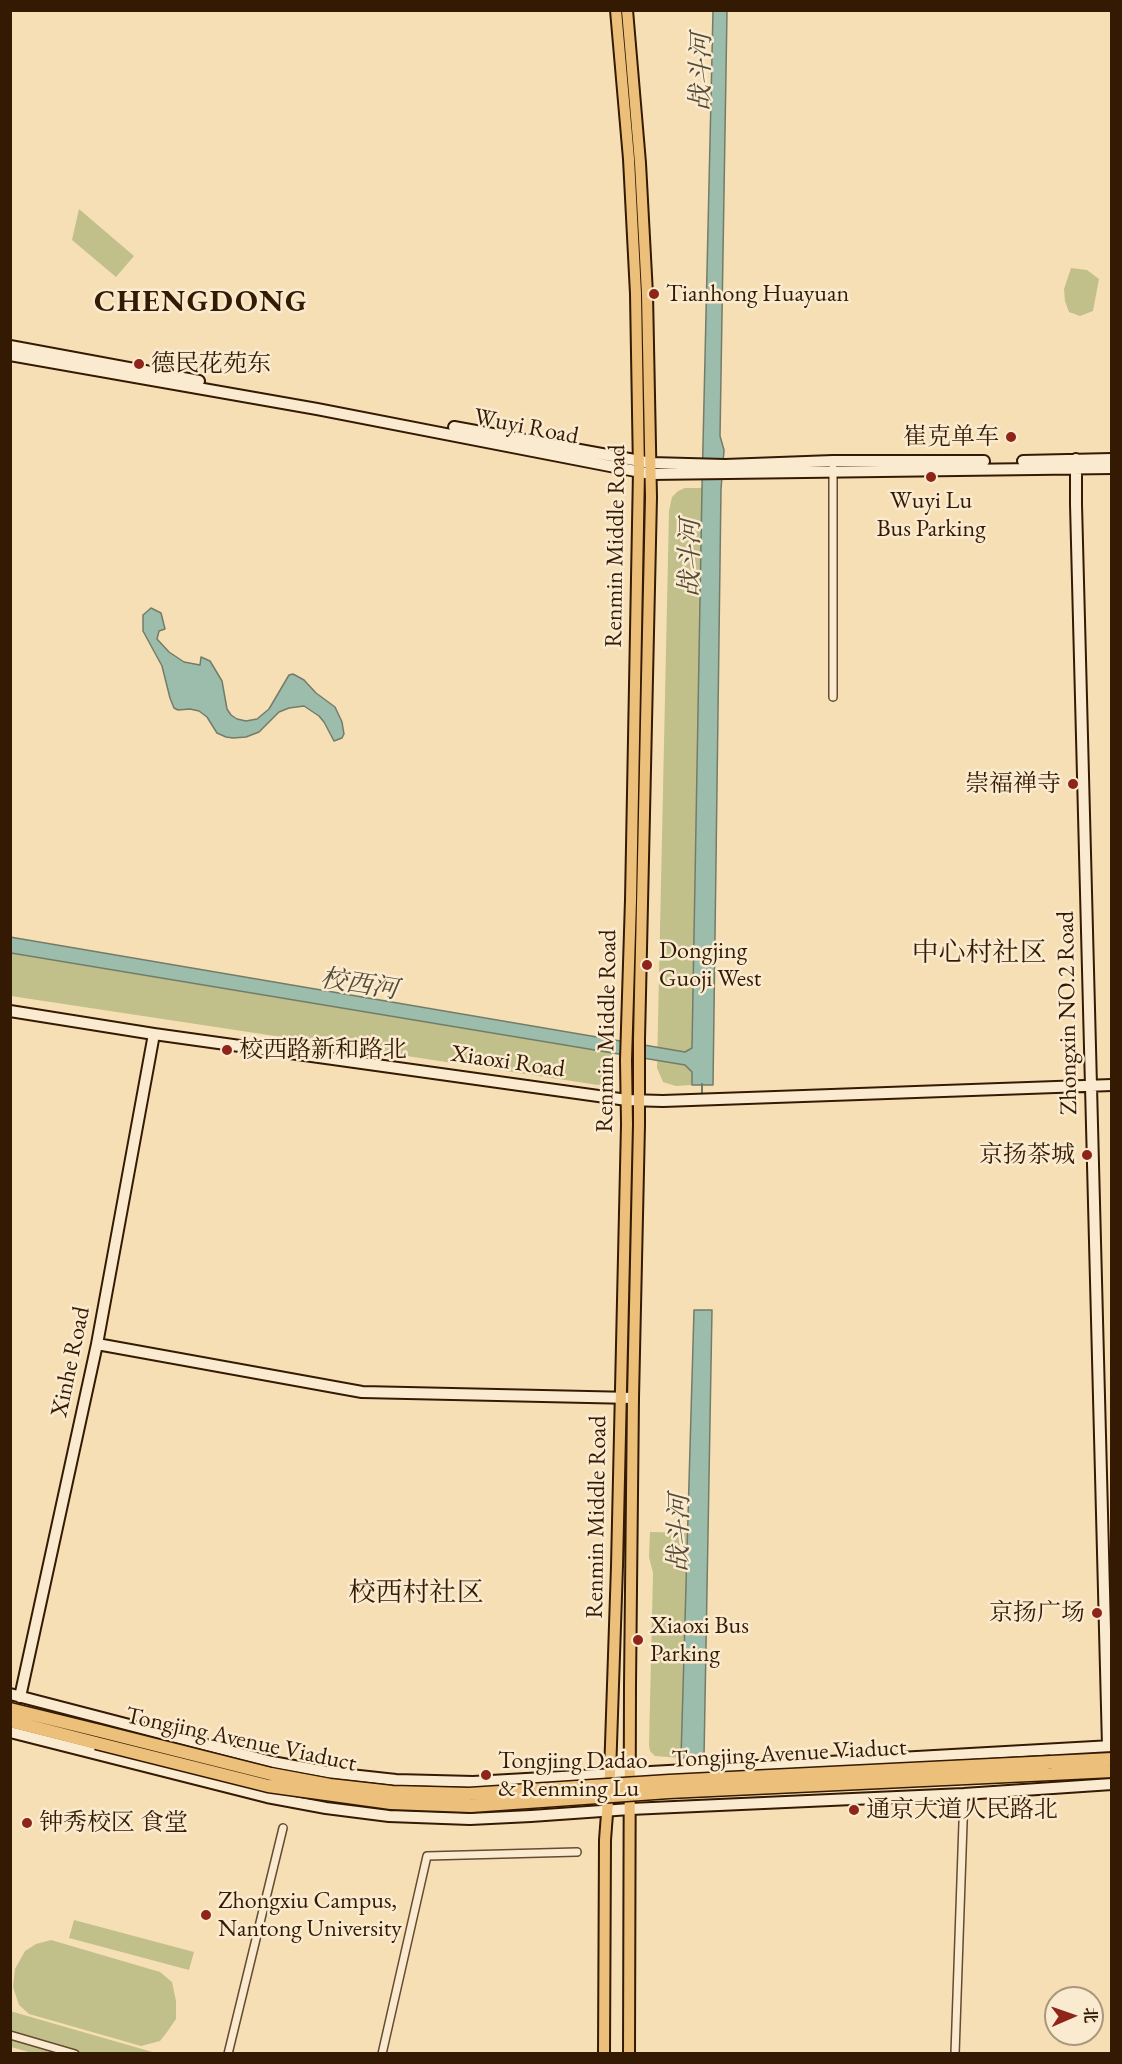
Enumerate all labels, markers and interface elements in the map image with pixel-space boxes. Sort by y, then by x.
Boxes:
water label: 战斗河 [686,33,718,111]
place label: Tianhong Huayuan [666,280,849,308]
district label: CHENGDONG [94,285,308,321]
marker: Tianhong Huayuan [647,287,661,301]
place label: 德民花苑东 [151,350,271,378]
marker: 德民花苑东 [132,357,146,371]
street label: Wuyi Road [471,403,581,451]
place label: 崔克单车 [903,423,999,451]
marker: 崔克单车 [1004,430,1018,444]
street label: Renmin Middle Road [600,444,632,648]
marker: Wuyi Lu Bus Parking [924,470,938,484]
place label: Wuyi Lu Bus Parking [876,487,986,543]
water label: 战斗河 [675,519,707,597]
place label: 崇福禅寺 [965,770,1061,798]
marker: 崇福禅寺 [1066,777,1080,791]
street label: Zhongxin NO.2 Road [1052,911,1084,1115]
street label: Renmin Middle Road [591,929,623,1133]
place label: Dongjing Guoji West [659,937,761,993]
district label: 中心村社区 [912,938,1046,970]
marker: Dongjing Guoji West [640,958,654,972]
water label: 校西河 [318,963,400,1007]
place label: 校西路新和路北 [239,1036,407,1064]
street label: Xiaoxi Road [449,1040,567,1084]
marker: 校西路新和路北 [220,1043,234,1057]
place label: 京扬茶城 [979,1141,1075,1169]
marker: 京扬茶城 [1080,1148,1094,1162]
street label: Xinhe Road [45,1304,97,1420]
street label: Renmin Middle Road [581,1415,613,1619]
water label: 战斗河 [664,1494,696,1572]
district label: 校西村社区 [349,1578,483,1610]
place label: 京扬广场 [989,1599,1085,1627]
marker: 京扬广场 [1090,1606,1104,1620]
place label: Xiaoxi Bus Parking [650,1612,749,1668]
marker: Xiaoxi Bus Parking [631,1633,645,1647]
street label: Tongjing Avenue Viaduct [123,1701,359,1779]
street label: Tongjing Avenue Viaduct [671,1733,907,1775]
place label: Tongjing Dadao & Renming Lu [498,1747,648,1803]
marker: Tongjing Dadao & Renming Lu [479,1768,493,1782]
place label: 通京大道人民路北 [866,1796,1058,1824]
marker: 通京大道人民路北 [847,1803,861,1817]
place label: 钟秀校区 食堂 [39,1809,188,1837]
marker: 钟秀校区 食堂 [20,1816,34,1830]
place label: Zhongxiu Campus, Nantong University [218,1887,402,1943]
marker: Zhongxiu Campus, Nantong University [199,1908,213,1922]
north arrow [1044,1986,1104,2046]
text: 北 [1080,2007,1101,2024]

